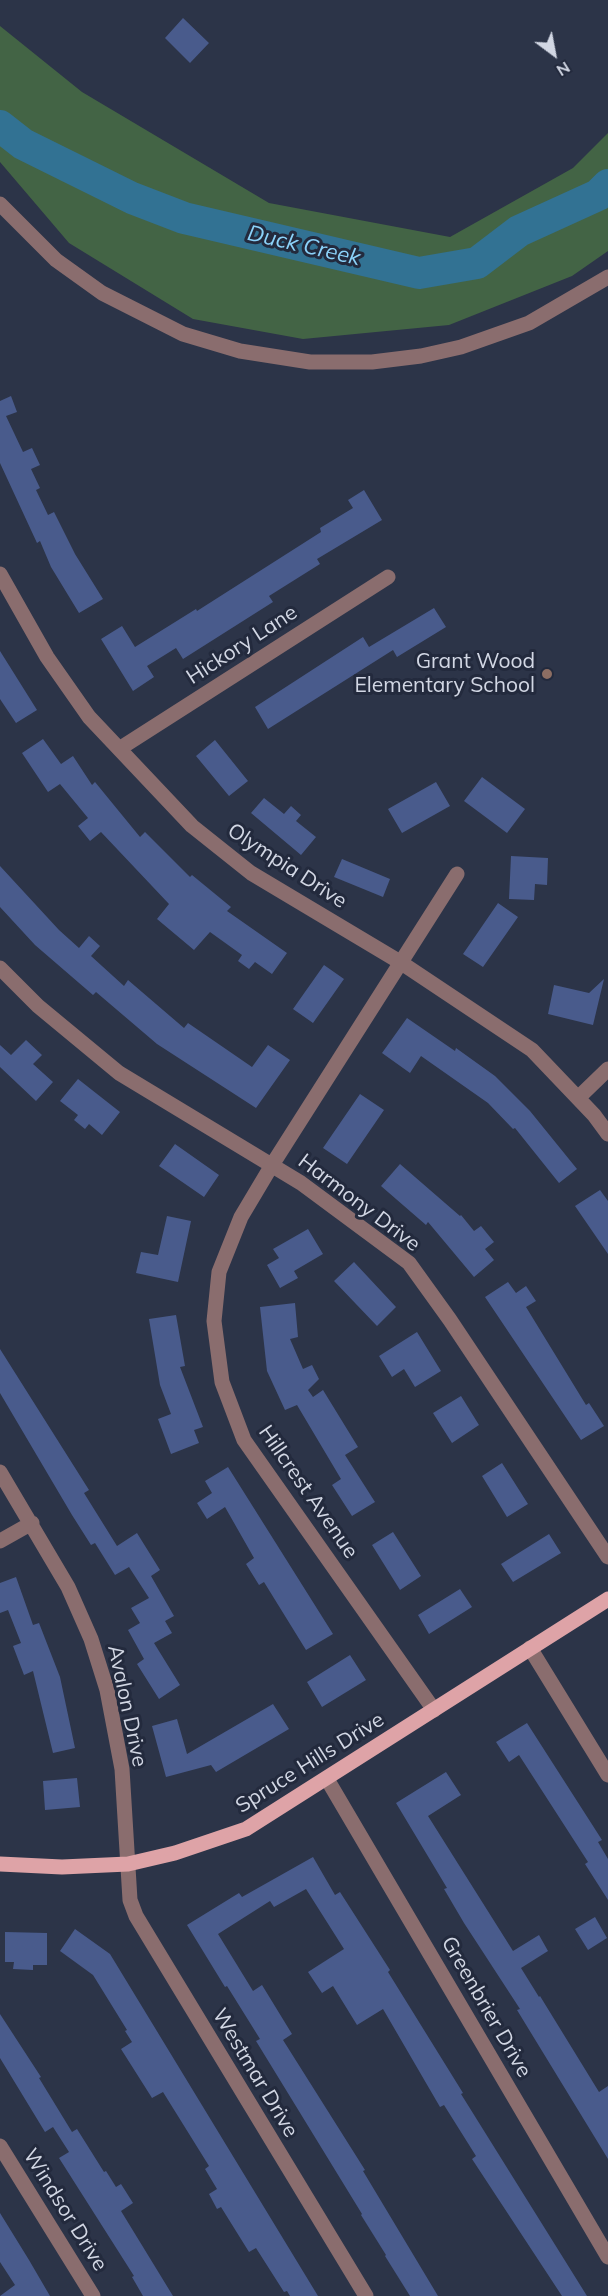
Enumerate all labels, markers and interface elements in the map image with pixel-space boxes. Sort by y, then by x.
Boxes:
north arrow [524,24,584,84]
text: N [553,58,574,81]
water label: Duck Creek [245,220,363,272]
street label: Hickory Lane [182,600,302,690]
place label: Grant Wood Elementary School [354,649,535,699]
marker: Grant Wood Elementary School [540,667,554,681]
street label: Olympia Drive [223,818,351,914]
street label: Harmony Drive [293,1149,425,1257]
street label: Hillcrest Avenue [253,1421,363,1563]
street label: Avalon Drive [102,1643,152,1769]
street label: Spruce Hills Drive [231,1707,389,1819]
street label: Greenbrier Drive [435,1932,537,2082]
street label: Westmar Drive [207,2004,303,2142]
street label: Windsor Drive [17,2144,113,2276]

